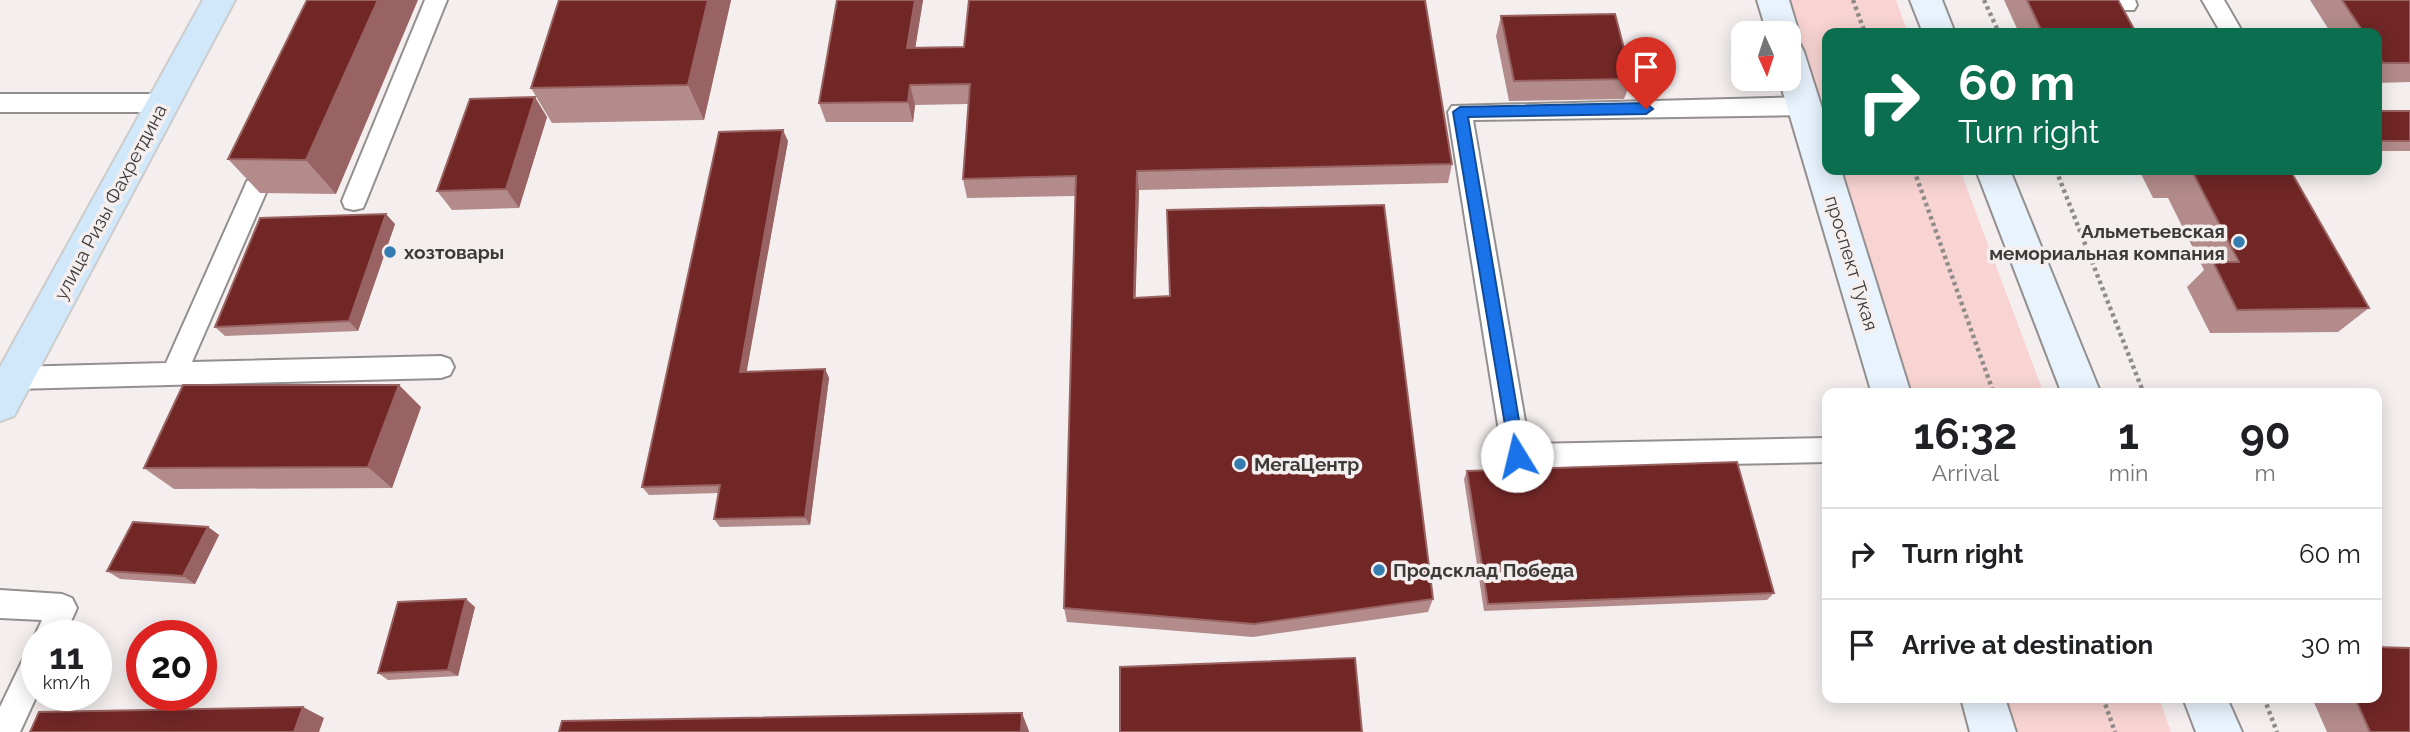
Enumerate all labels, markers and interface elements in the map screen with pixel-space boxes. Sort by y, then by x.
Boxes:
north arrow [1731,21,1801,91]
map controls [1731,21,1801,91]
pin [1616,37,1676,109]
icon: arrive [1627,48,1665,86]
text: 60 m [1958,54,2075,111]
icon: right [1843,56,1934,147]
street label: улица Ризы Фахретдина [49,101,171,303]
text: Turn right [1958,113,2099,150]
street label: проспект Тукая [1821,193,1883,333]
place label: Альметьевская мемориальная компания [1989,220,2225,264]
marker: Альметьевская мемориальная компания [2231,234,2247,250]
place label: хозтовары [404,241,504,263]
marker: хозтовары [382,244,398,260]
text: 16:32 [1914,410,2017,459]
text: 1 [2118,410,2139,459]
text: 90 [2240,410,2290,459]
position arrow [1480,419,1554,493]
place label: МегаЦентр [1254,453,1359,475]
marker: МегаЦентр [1232,456,1248,472]
text: Arrival [1932,459,1999,486]
text: min [2109,459,2148,486]
text: m [2255,459,2276,486]
icon: right [1843,535,1881,573]
text: Turn right [1902,539,2023,569]
text: 60 m [2299,539,2361,569]
place label: Продсклад Победа [1393,559,1574,581]
marker: Продсклад Победа [1371,562,1387,578]
speed limit sign: 20 [126,620,217,711]
icon: arrive [1843,626,1881,664]
text: Arrive at destination [1902,630,2153,660]
text: 30 m [2301,630,2361,660]
text: 11 [49,636,84,677]
text: km/h [43,672,90,693]

